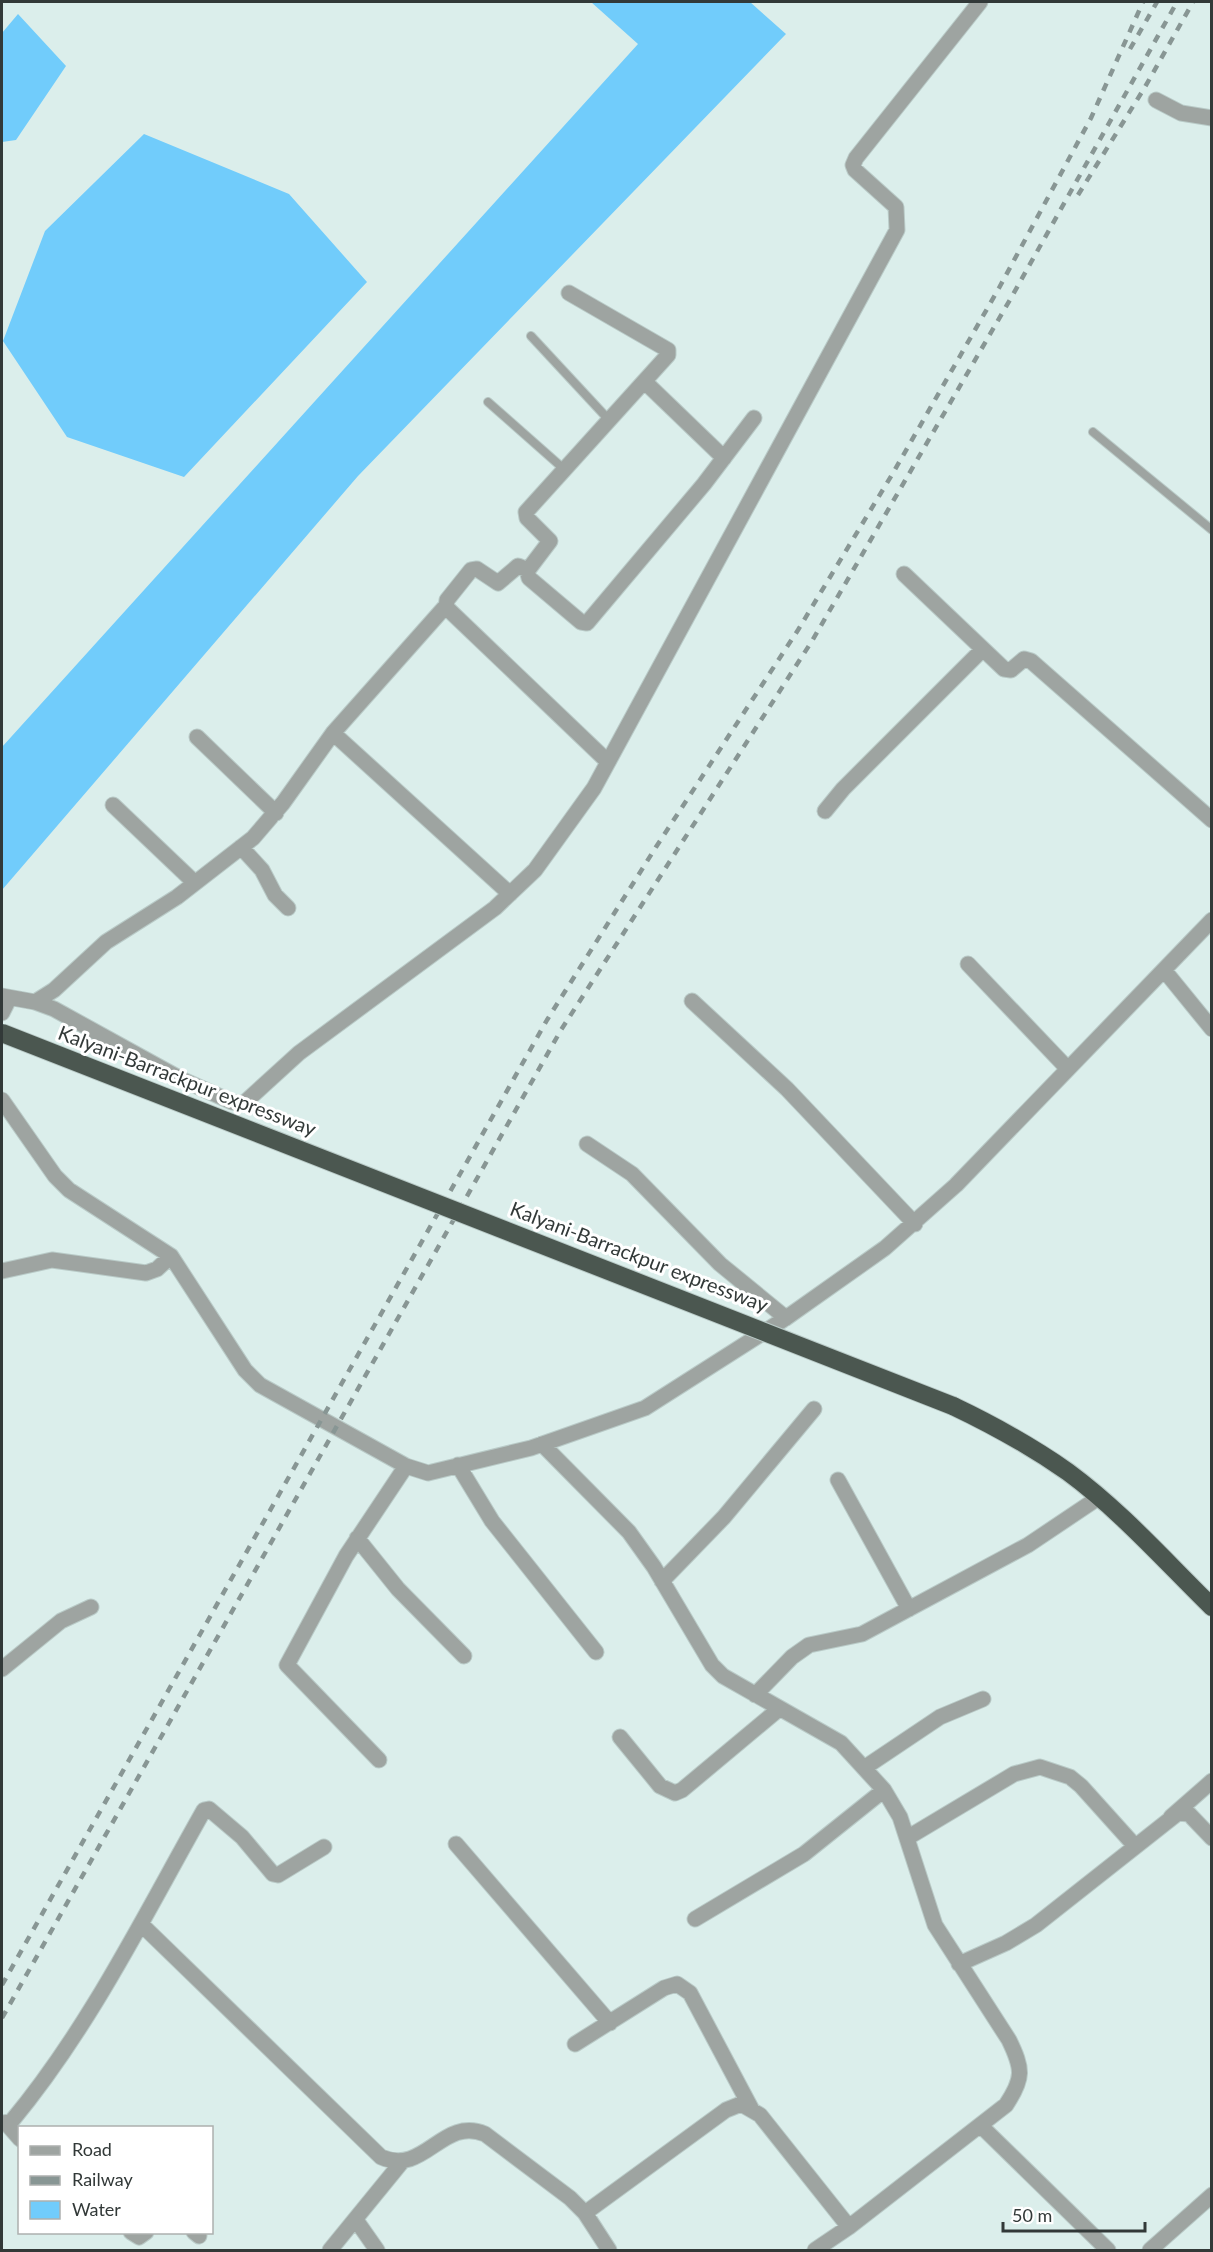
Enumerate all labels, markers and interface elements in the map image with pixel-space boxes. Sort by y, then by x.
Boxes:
street label: Kalyani-Barrackpur expressway [55,1020,320,1141]
street label: Kalyani-Barrackpur expressway [507,1196,772,1317]
legend [18,2126,213,2234]
text: Road [72,2138,112,2160]
text: Railway [72,2168,133,2190]
scale bar [1003,2195,1146,2233]
text: Water [72,2198,121,2220]
text: 50 m [1012,2204,1052,2226]

